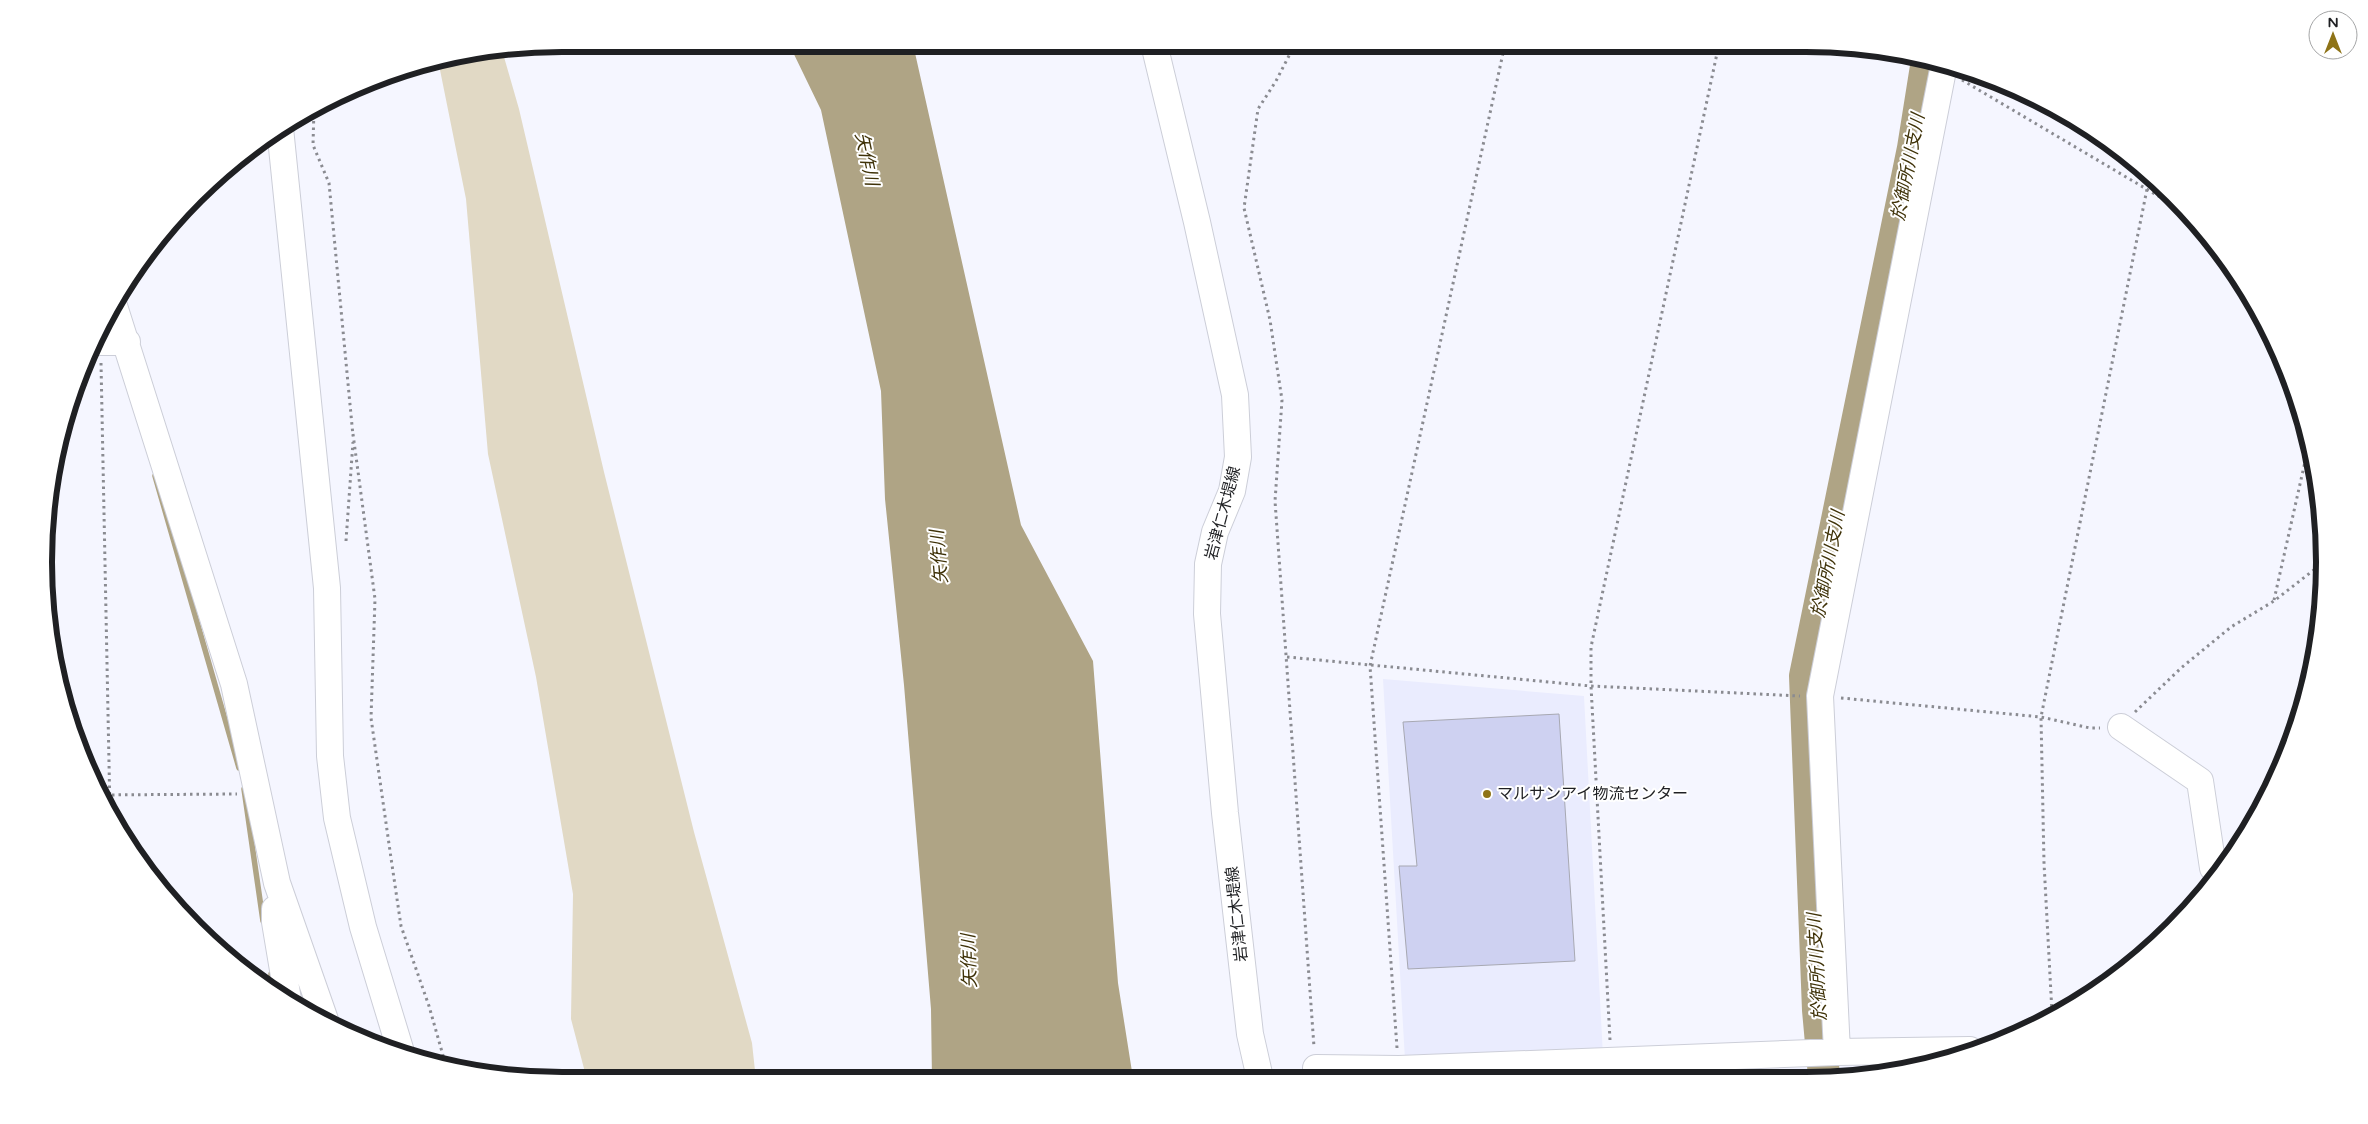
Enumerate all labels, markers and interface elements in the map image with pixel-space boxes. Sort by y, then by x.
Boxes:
north arrow [2308,10,2358,60]
text: N [2327,14,2339,31]
water label: 於御所川支川 [1887,110,1929,222]
water label: 矢作川 [851,130,884,190]
street label: 岩津仁木堤線 [1201,464,1245,562]
water label: 於御所川支川 [1807,507,1849,619]
water label: 矢作川 [926,527,952,585]
place label: マルサンアイ物流センター [1497,784,1688,804]
marker: マルサンアイ物流センター [1481,788,1493,800]
street label: 岩津仁木堤線 [1222,865,1252,963]
water label: 於御所川支川 [1803,911,1831,1022]
water label: 矢作川 [957,932,981,988]

